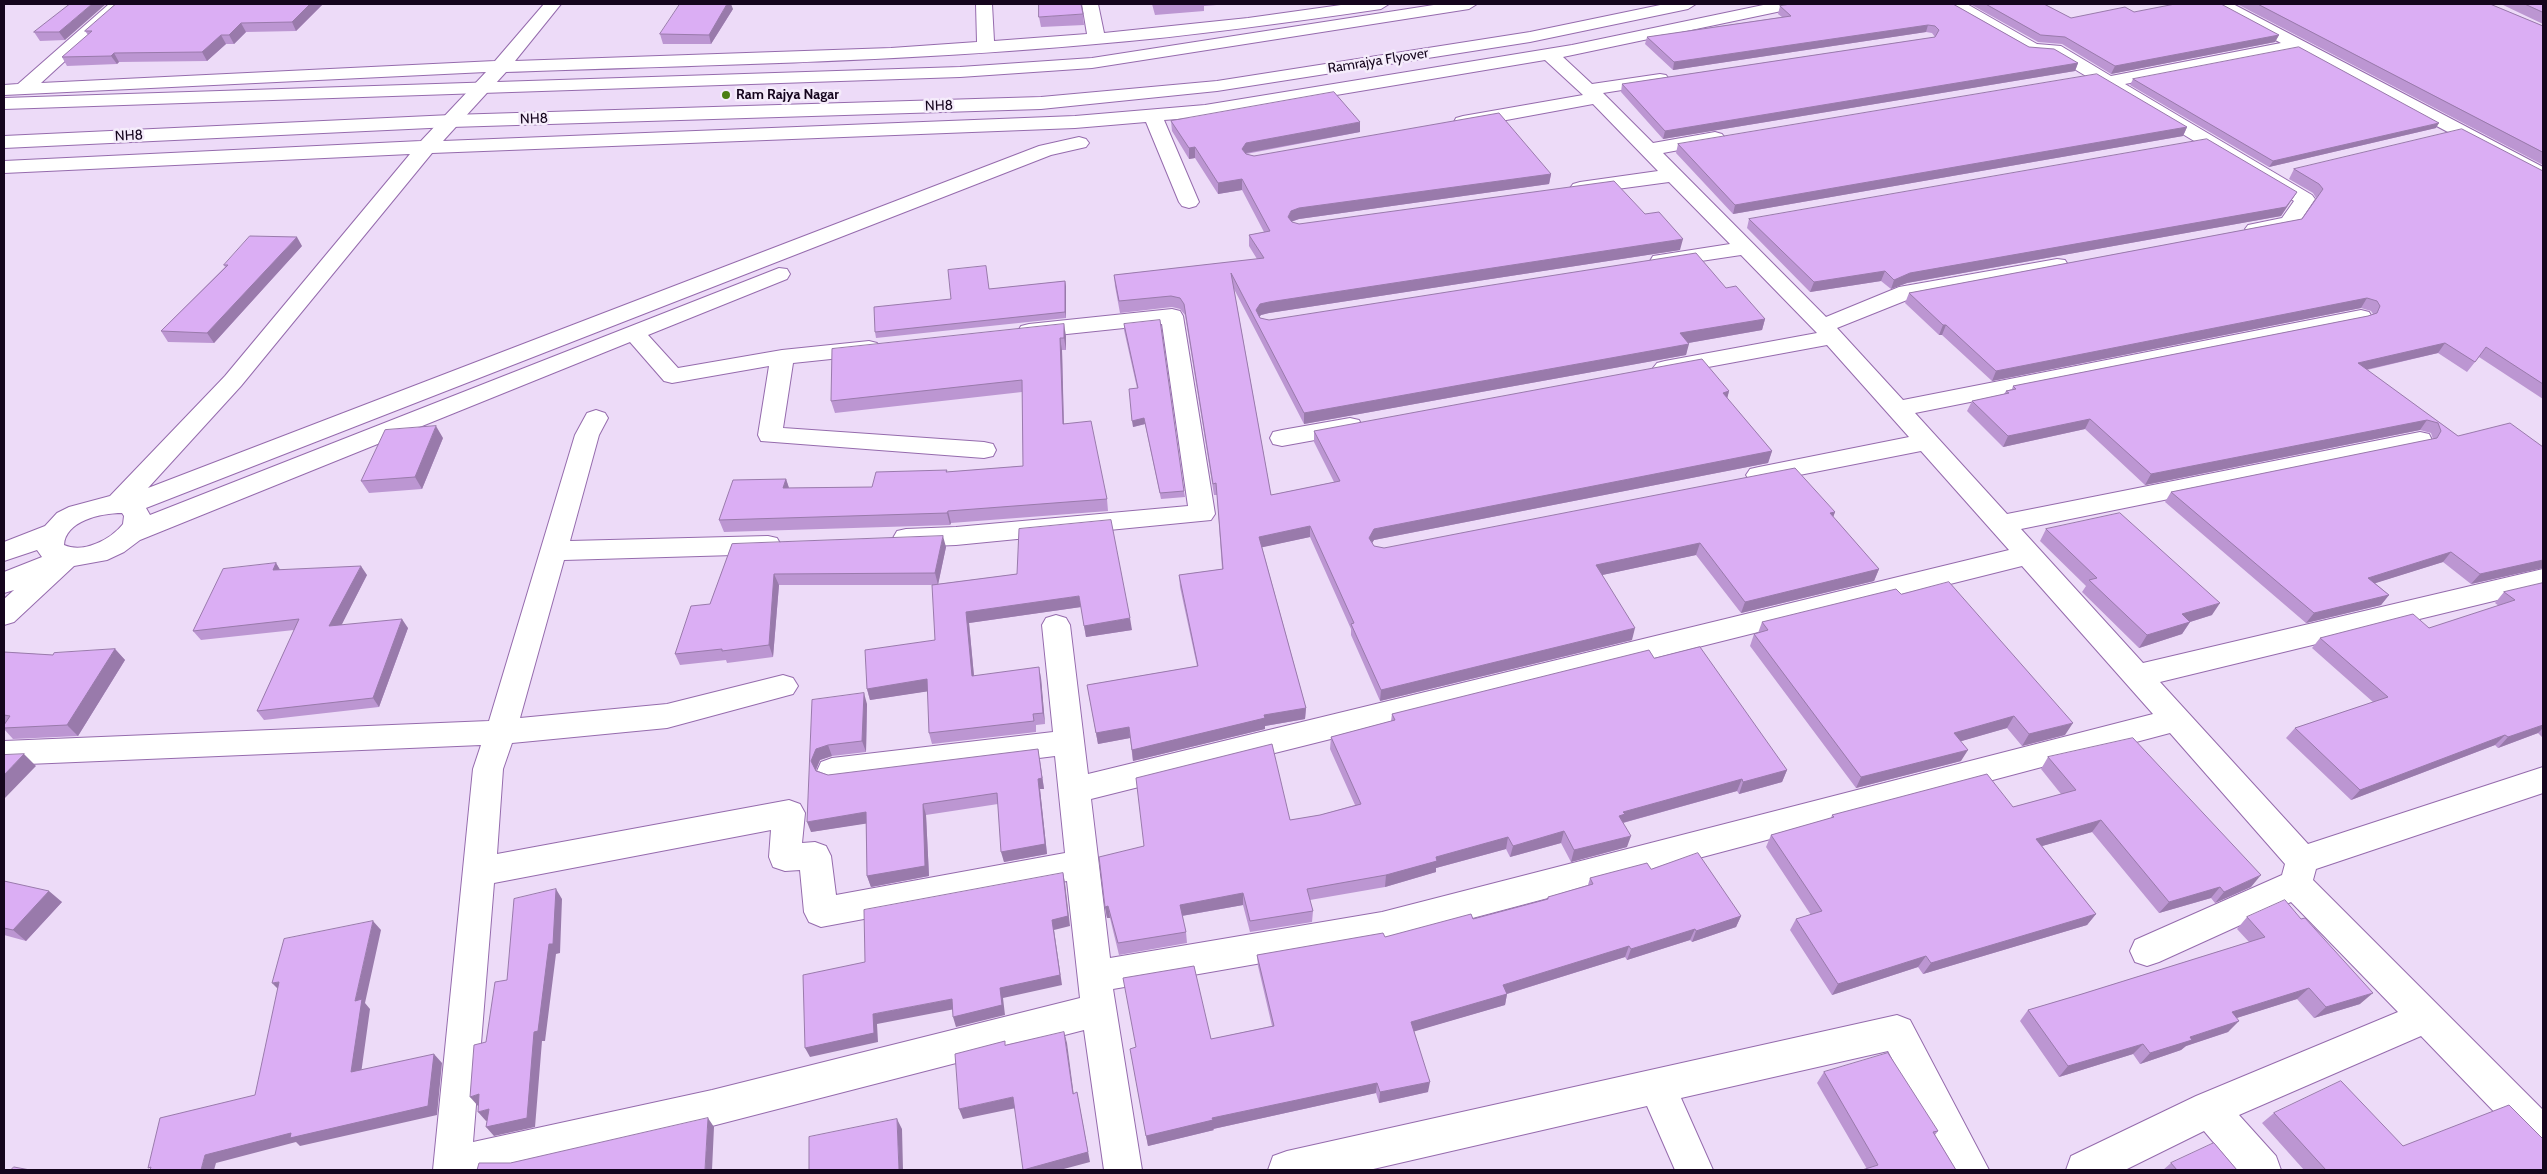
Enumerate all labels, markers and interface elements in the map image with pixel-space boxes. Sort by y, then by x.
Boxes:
street label: Ramrajya Flyover [1326,45,1430,77]
place label: Ram Rajya Nagar [736,87,839,103]
marker: Ram Rajya Nagar [720,89,732,101]
street label: NH8 [925,97,953,115]
street label: NH8 [520,110,548,128]
street label: NH8 [114,127,144,145]

